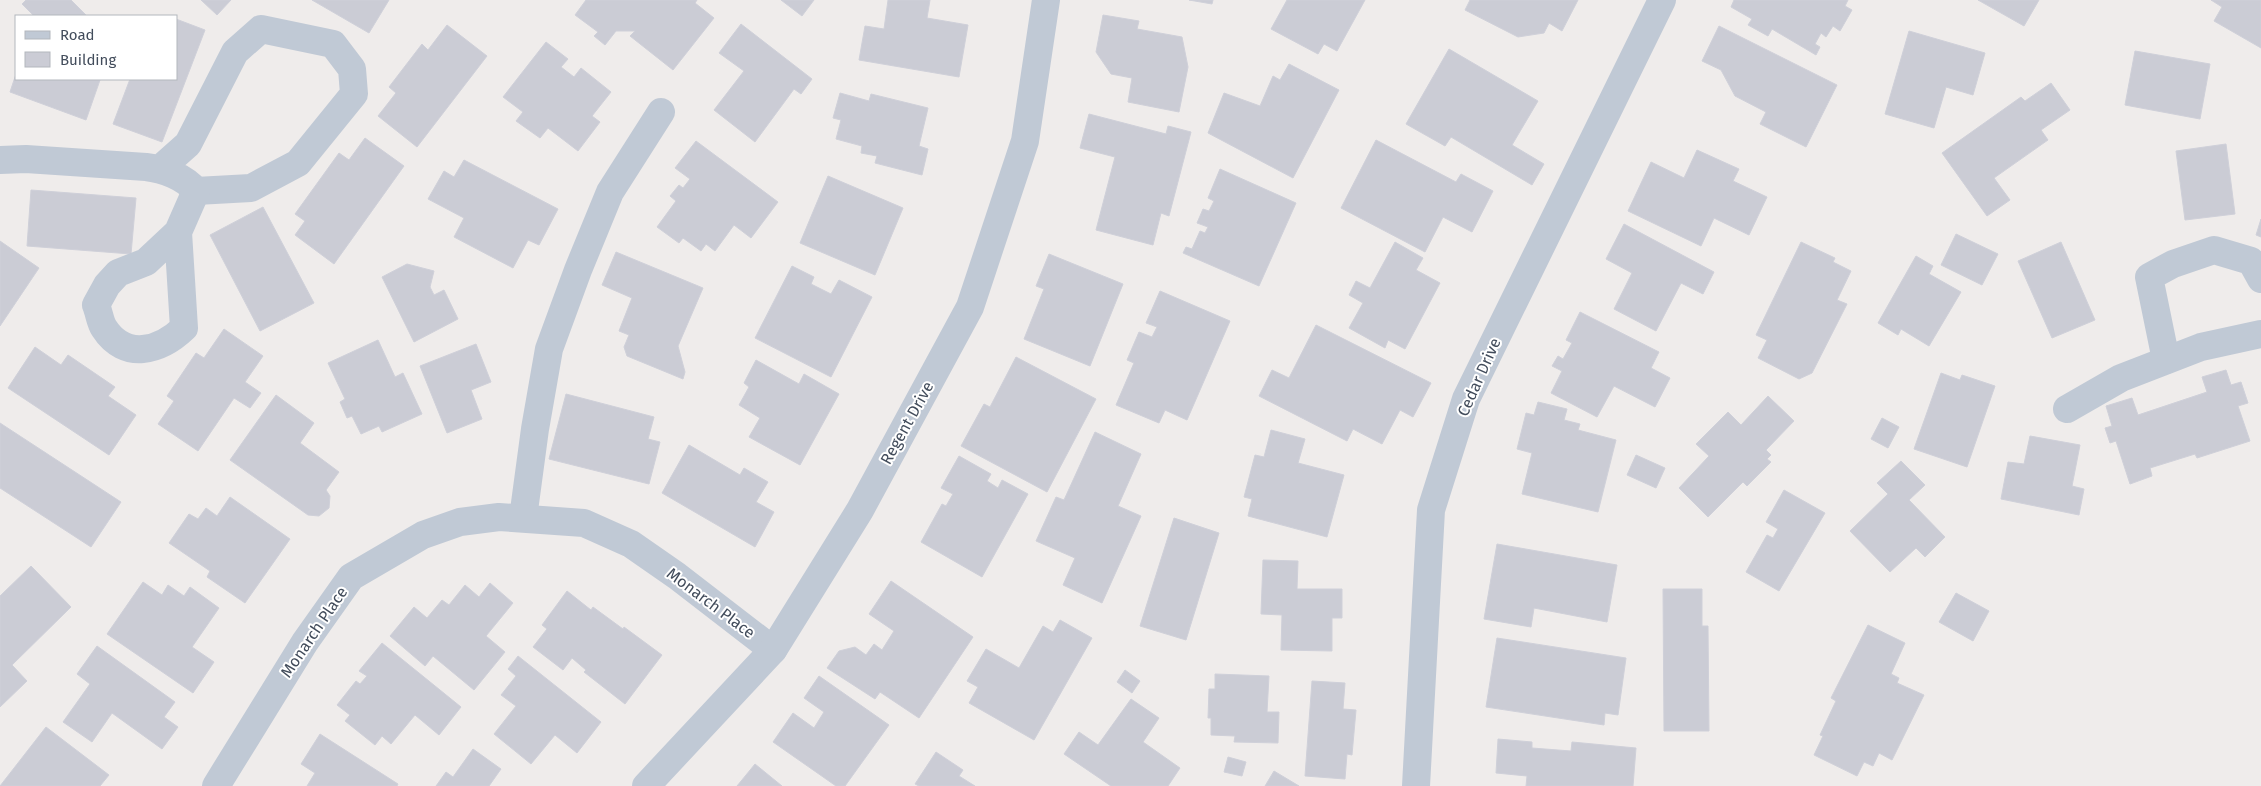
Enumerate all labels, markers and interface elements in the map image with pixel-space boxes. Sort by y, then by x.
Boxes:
legend [15,15,178,80]
text: Road [60,26,95,44]
text: Building [60,51,116,69]
street label: Cedar Drive [1453,335,1505,419]
street label: Regent Drive [876,378,938,468]
street label: Monarch Place [663,564,759,642]
street label: Monarch Place [277,583,351,681]

